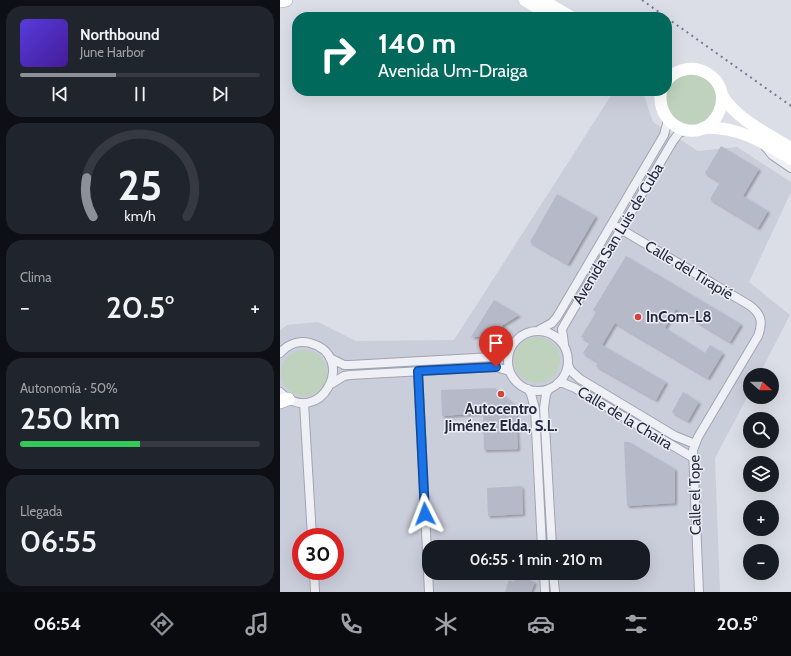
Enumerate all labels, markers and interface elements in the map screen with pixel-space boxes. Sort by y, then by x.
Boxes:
text: Northbound [80,26,160,44]
text: 140 m [378,26,456,60]
icon: right [312,28,364,80]
text: June Harbor [80,44,145,60]
text: Avenida Um-Draiga [378,60,528,82]
icon: previous [49,83,71,105]
icon: pause [129,83,151,105]
icon: next [209,83,231,105]
street label: Avenida San Luis de Cuba [569,159,668,308]
text: 25 [118,160,162,210]
text: km/h [124,206,156,224]
street label: Calle del Tirapié [642,237,737,304]
text: Clima [20,269,51,285]
text: 20.5° [106,289,174,326]
text: − [20,294,30,321]
text: + [250,294,260,321]
place label: InCom-L8 [646,308,712,326]
marker: InCom-L8 [633,312,643,322]
pin [479,326,513,367]
icon: arrive [485,332,507,354]
north arrow [743,368,779,404]
map controls [743,368,779,580]
text: Autonomía · 50% [20,380,118,396]
street label: Calle de la Chaira [574,383,676,454]
marker: Autocentro Jiménez Elda, S.L. [496,389,506,399]
text: 250 km [20,400,120,437]
place label: Autocentro Jiménez Elda, S.L. [443,400,558,435]
button: search [743,412,779,448]
street label: Calle el Tope [685,454,705,535]
button: layers [743,456,779,492]
position arrow [404,493,446,535]
button: + [743,500,779,536]
text: Llegada [20,503,62,519]
text: 06:55 [20,523,97,560]
speed limit sign: 30 [292,528,344,580]
button: − [743,544,779,580]
text: 06:55 · 1 min · 210 m [470,551,602,569]
icon: directions [148,610,176,638]
icon: music [243,610,271,638]
icon: phone [337,610,365,638]
icon: climate [432,610,460,638]
icon: car [527,610,555,638]
icon: filters [622,610,650,638]
text: 06:54 [33,613,81,635]
text: 20.5° [717,613,758,635]

